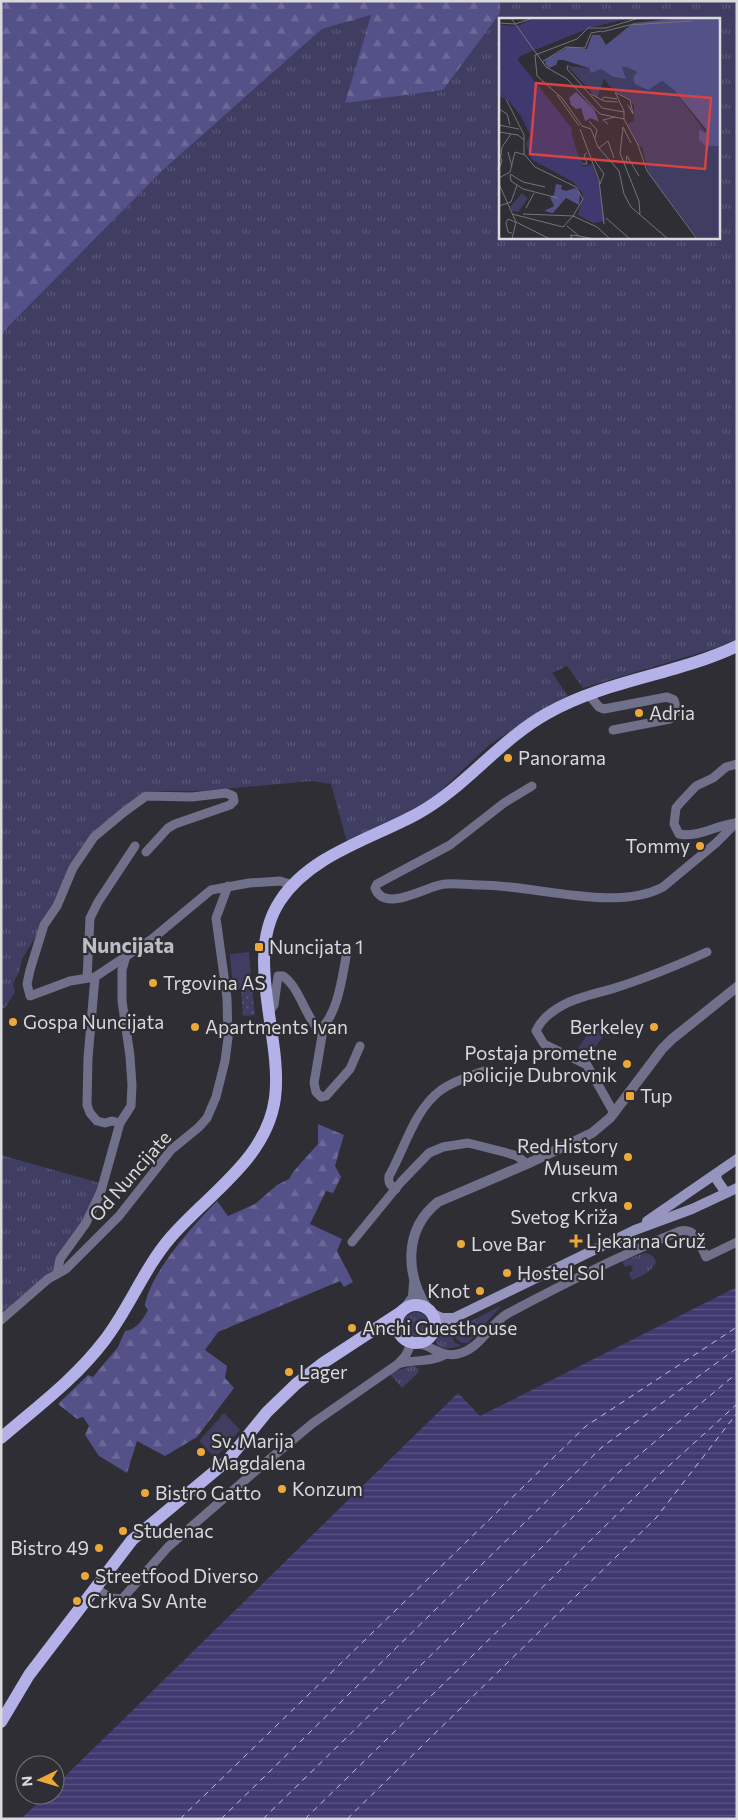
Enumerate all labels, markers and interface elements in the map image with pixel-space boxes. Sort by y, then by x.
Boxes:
inset map [499,18,720,239]
place label: Adria [649,701,695,724]
marker: Adria [633,707,645,719]
place label: Panorama [518,746,606,769]
marker: Panorama [502,752,514,764]
place label: Tommy [625,834,690,857]
marker: Tommy [694,840,706,852]
district label: Nuncijata [82,932,174,957]
place label: Nuncijata 1 [269,935,363,958]
marker: Nuncijata 1 [253,941,265,953]
place label: Trgovina AS [163,971,266,994]
marker: Trgovina AS [147,977,159,989]
place label: Gospa Nuncijata [23,1010,164,1033]
place label: Apartments Ivan [205,1015,348,1038]
place label: Berkeley [570,1015,644,1038]
marker: Gospa Nuncijata [7,1016,19,1028]
marker: Apartments Ivan [189,1021,201,1033]
marker: Berkeley [648,1021,660,1033]
place label: Postaja prometne policije Dubrovnik [462,1041,617,1086]
marker: Postaja prometne policije Dubrovnik [621,1058,633,1070]
place label: Tup [640,1084,672,1107]
marker: Tup [624,1090,636,1102]
street label: Od Nuncijate [84,1126,175,1226]
place label: Red History Museum [517,1134,618,1179]
marker: Red History Museum [622,1151,634,1163]
place label: crkva Svetog Križa [510,1183,618,1228]
marker: crkva Svetog Križa [622,1200,634,1212]
place label: Ljekarna Gruž [586,1229,706,1252]
place label: Love Bar [471,1232,546,1255]
marker: Ljekarna Gruž [570,1235,582,1247]
marker: Love Bar [455,1238,467,1250]
place label: Hostel Sol [517,1261,604,1284]
marker: Hostel Sol [501,1267,513,1279]
place label: Knot [427,1279,470,1302]
marker: Knot [474,1285,486,1297]
place label: Anchi Guesthouse [362,1316,517,1339]
marker: Anchi Guesthouse [346,1322,358,1334]
place label: Lager [299,1360,348,1383]
marker: Lager [283,1366,295,1378]
place label: Sv. Marija Magdalena [211,1429,306,1474]
marker: Sv. Marija Magdalena [195,1446,207,1458]
place label: Konzum [292,1477,363,1500]
place label: Bistro Gatto [155,1481,261,1504]
marker: Konzum [276,1483,288,1495]
marker: Bistro Gatto [139,1487,151,1499]
place label: Studenac [133,1519,214,1542]
marker: Studenac [117,1525,129,1537]
place label: Bistro 49 [10,1536,89,1559]
marker: Bistro 49 [93,1542,105,1554]
place label: Streetfood Diverso [95,1564,259,1587]
marker: Streetfood Diverso [79,1570,91,1582]
place label: Crkva Sv Ante [87,1589,207,1612]
marker: Crkva Sv Ante [71,1595,83,1607]
north arrow [15,1755,65,1805]
text: N [18,1775,35,1787]

